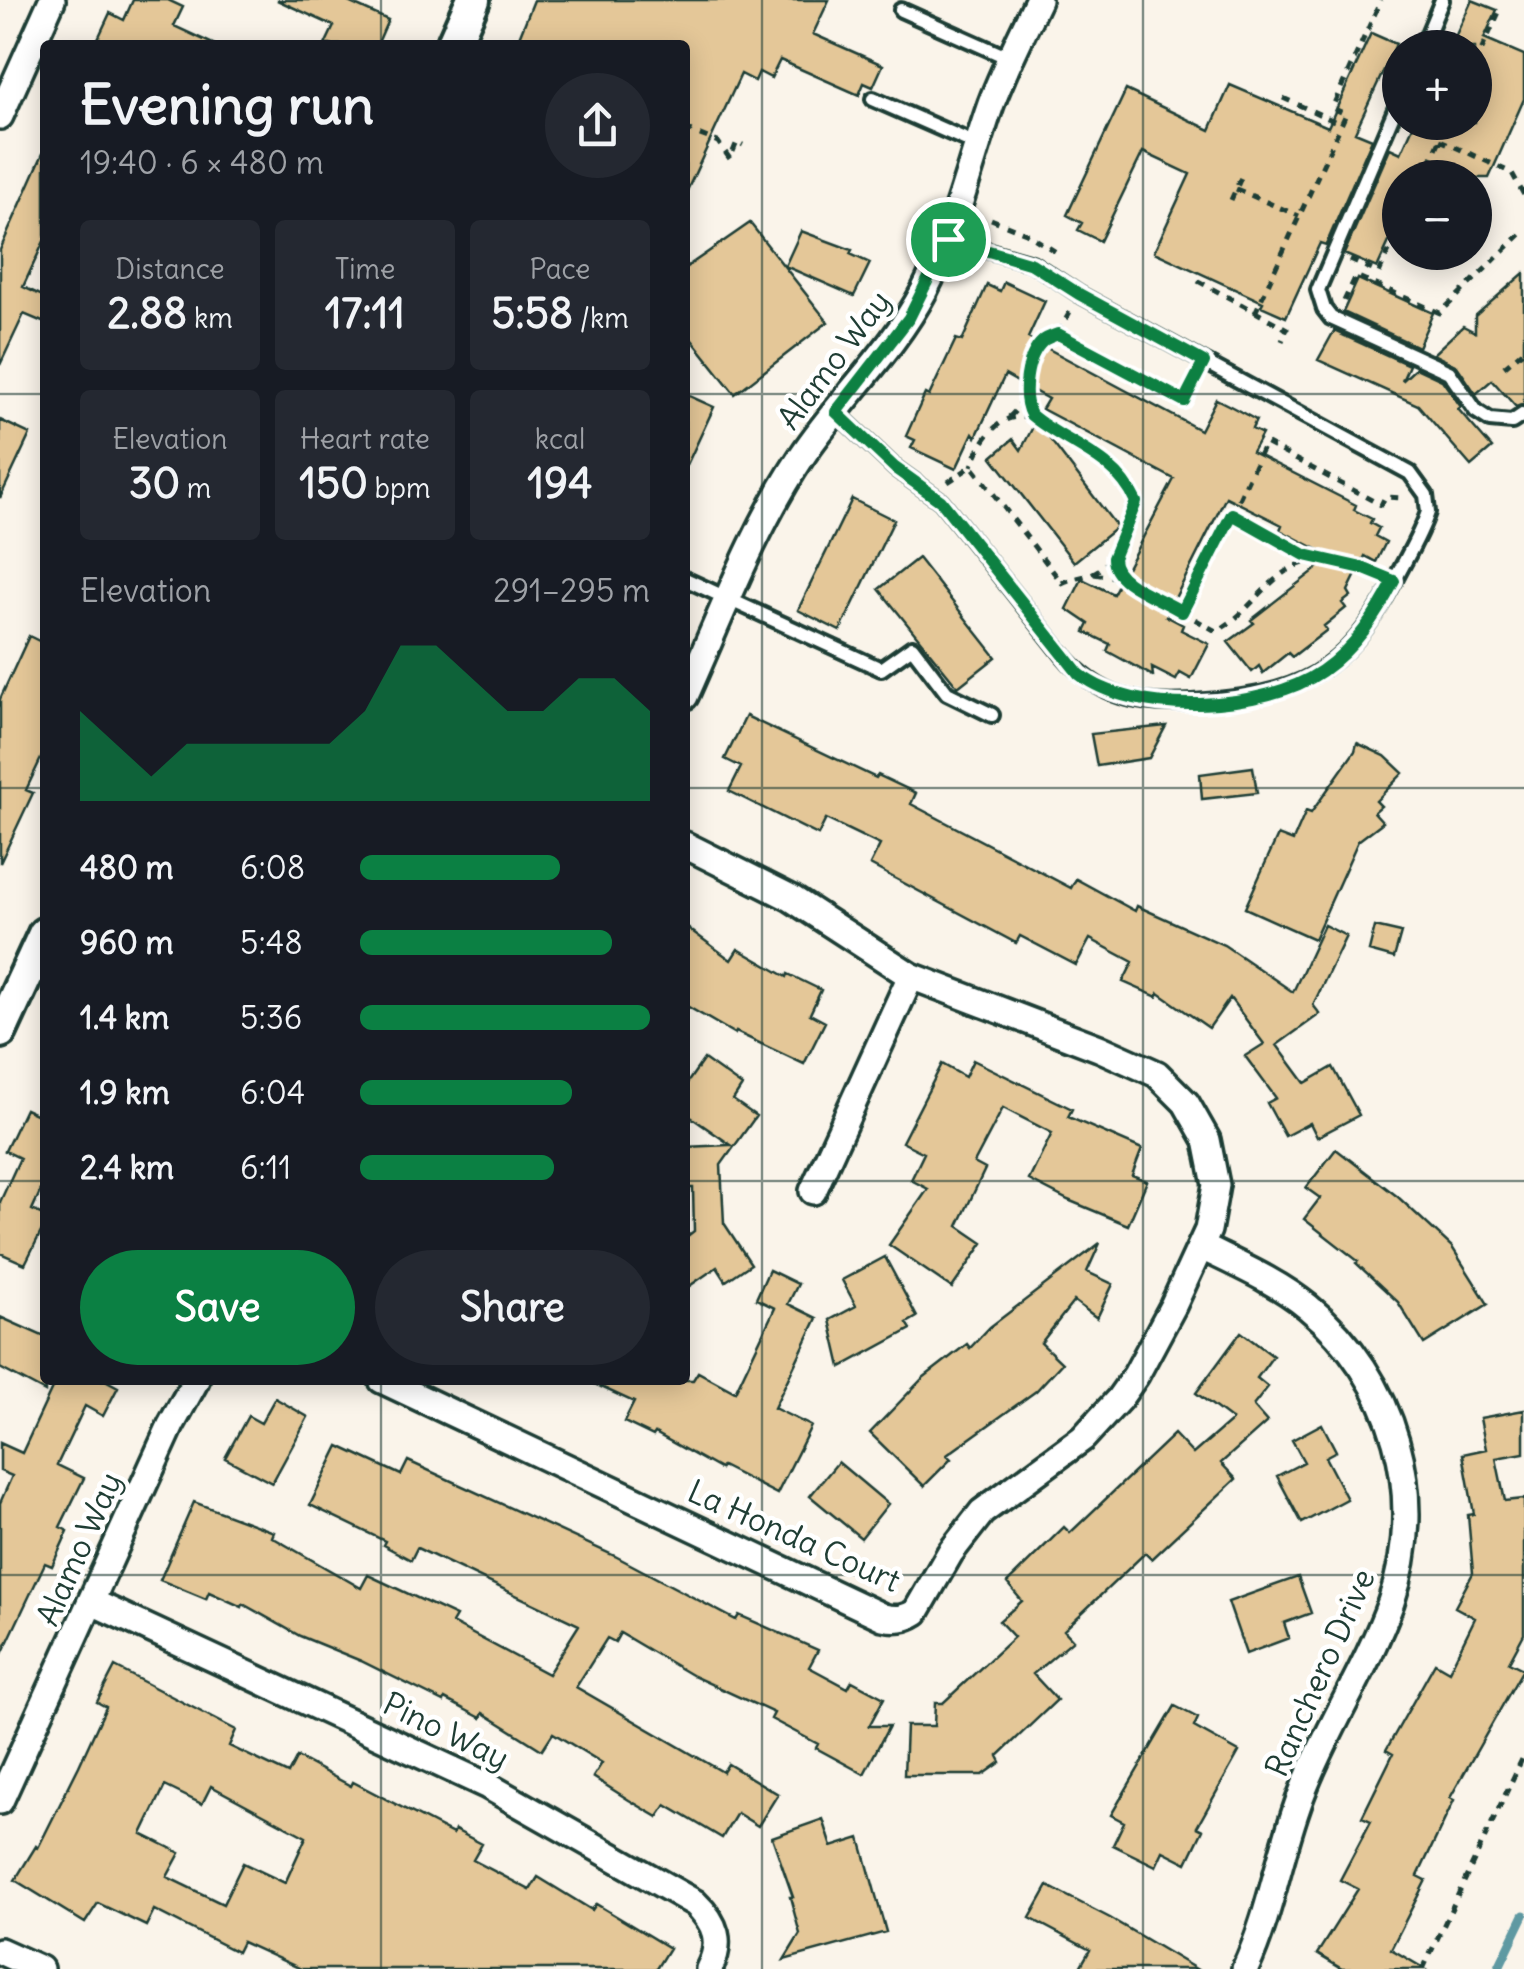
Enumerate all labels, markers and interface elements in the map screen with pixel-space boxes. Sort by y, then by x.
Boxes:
map controls [1382,30,1492,270]
button: + [1382,30,1492,140]
text: Evening run [80,70,374,139]
button: share [545,73,650,178]
text: 19:40 · 6 × 480 m [80,142,324,183]
button: − [1382,160,1492,270]
pin [906,197,991,282]
icon: arrive [921,212,976,267]
text: Distance [115,251,225,287]
text: Time [335,251,395,287]
text: Pace [530,251,590,287]
street label: Alamo Way [768,282,899,438]
text: 2.88 [107,287,187,339]
text: 17:11 [325,287,405,339]
text: 5:58 [491,287,573,339]
text: km [187,300,233,336]
text: /km [573,300,629,336]
text: Elevation [113,421,227,457]
text: Heart rate [300,421,430,457]
text: kcal [535,421,585,457]
text: 30 [129,457,180,509]
text: 150 [299,457,368,509]
text: 194 [527,457,593,509]
text: m [180,470,211,506]
text: bpm [368,470,431,506]
text: Elevation [80,570,211,611]
text: 291–295 m [493,570,650,611]
text: 480 m [80,847,174,888]
text: 6:08 [240,847,305,888]
text: 960 m [80,922,174,963]
text: 5:48 [240,922,303,963]
text: 1.4 km [80,997,169,1038]
text: 5:36 [240,997,302,1038]
text: 1.9 km [80,1072,170,1113]
text: 6:04 [240,1072,305,1113]
text: 2.4 km [80,1147,174,1188]
text: 6:11 [240,1147,291,1188]
button: Save [80,1250,355,1365]
button: Share [375,1250,650,1365]
street label: Alamo Way [26,1466,131,1632]
street label: La Honda Court [681,1470,907,1601]
street label: Ranchero Drive [1255,1563,1384,1783]
street label: Pino Way [377,1683,516,1779]

